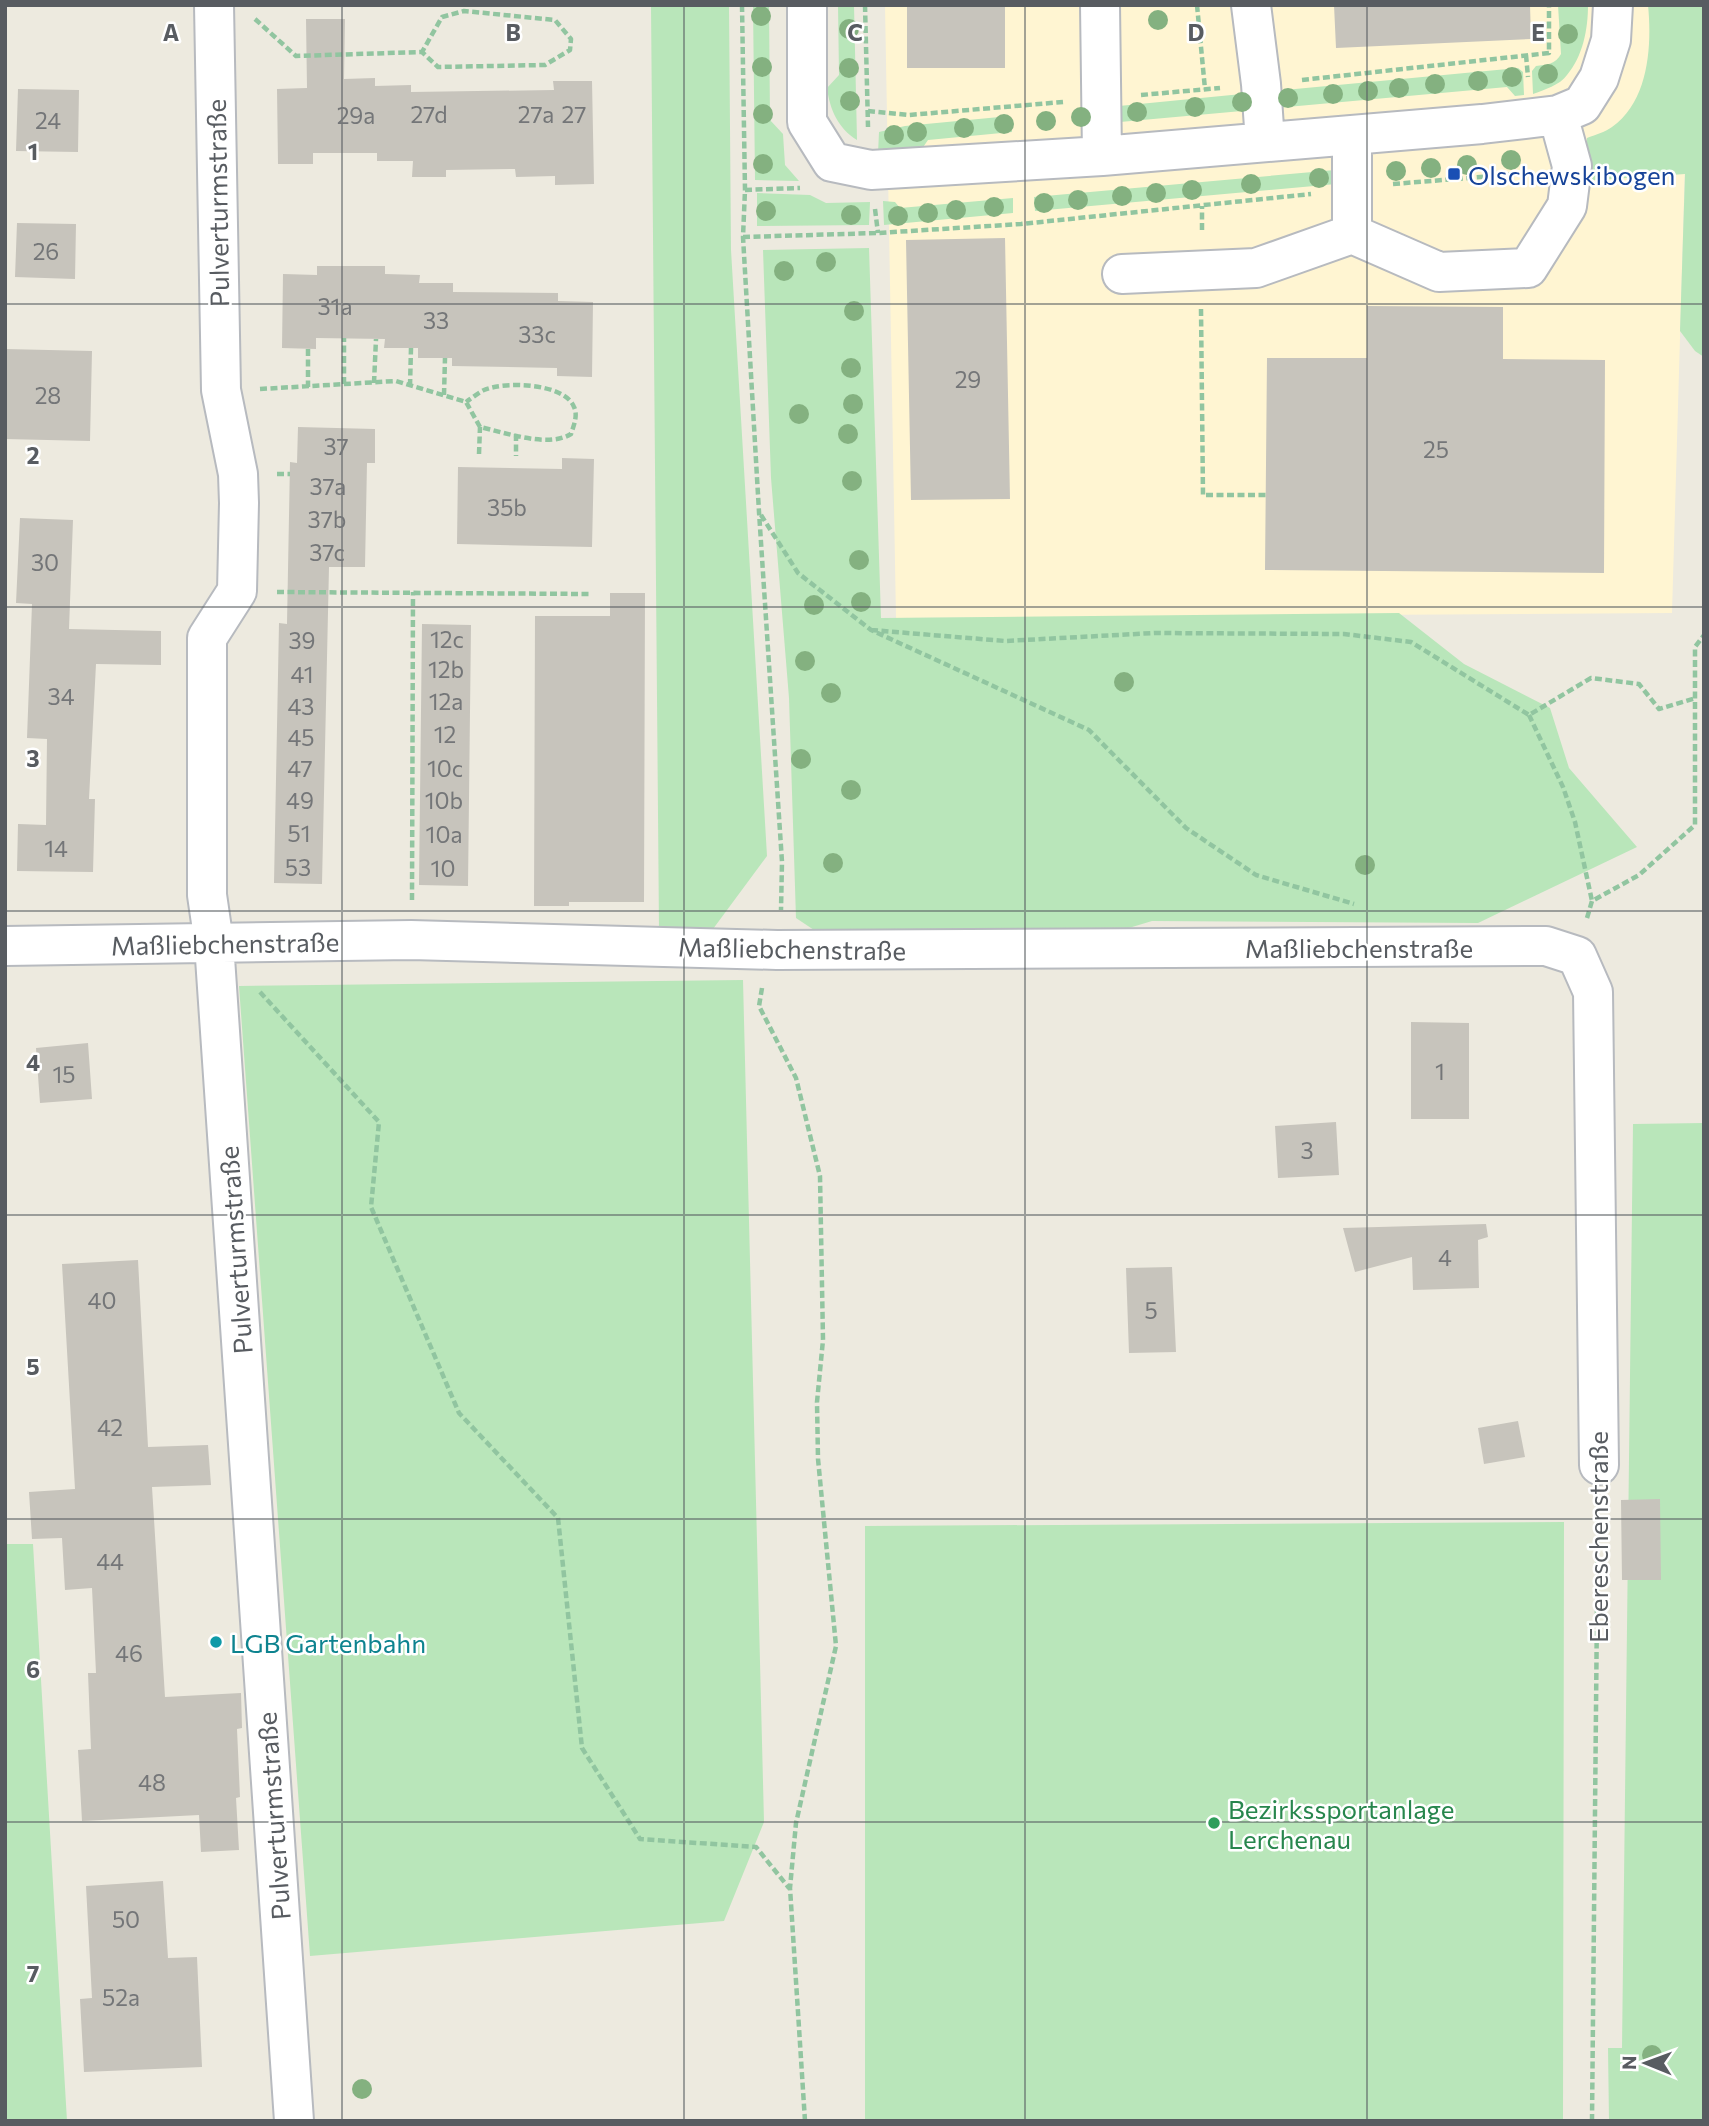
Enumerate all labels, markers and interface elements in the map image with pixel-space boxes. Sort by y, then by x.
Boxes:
text: A [163,18,180,46]
text: B [505,18,521,46]
text: C [847,18,863,46]
text: D [1188,18,1205,46]
text: E [1531,18,1545,46]
street label: Pulverturmstraße [200,99,234,307]
house number: 27d [410,100,448,128]
house number: 27a [518,100,554,128]
house number: 27 [562,100,586,128]
house number: 29a [337,101,375,129]
house number: 24 [35,106,61,134]
text: 1 [28,137,38,165]
place label: Olschewskibogen [1468,159,1676,190]
marker: Olschewskibogen [1446,166,1462,182]
house number: 26 [33,237,59,265]
house number: 31a [318,292,352,320]
house number: 33 [423,306,449,334]
house number: 33c [518,320,556,348]
house number: 29 [955,365,981,393]
house number: 28 [35,381,61,409]
house number: 37 [323,432,349,460]
house number: 25 [1423,435,1449,463]
text: 2 [26,441,40,469]
house number: 37a [310,472,346,500]
house number: 35b [487,493,527,521]
house number: 37b [308,505,346,533]
house number: 37c [309,538,345,566]
house number: 30 [31,548,59,576]
house number: 12c [430,625,464,653]
house number: 39 [288,626,316,654]
house number: 12b [428,655,464,683]
house number: 41 [291,660,313,688]
house number: 34 [48,682,75,710]
house number: 12a [429,687,463,715]
house number: 43 [288,692,314,720]
house number: 12 [434,720,456,748]
house number: 45 [287,723,315,751]
text: 3 [26,744,40,772]
house number: 47 [287,754,313,782]
house number: 10c [427,754,463,782]
house number: 49 [286,786,314,814]
house number: 10b [425,786,463,814]
house number: 51 [287,819,311,847]
house number: 10a [426,820,462,848]
house number: 14 [44,834,68,862]
house number: 53 [285,853,311,881]
house number: 10 [431,854,455,882]
street label: Maßliebchenstraße [111,926,339,960]
street label: Maßliebchenstraße [678,931,906,965]
street label: Maßliebchenstraße [1245,932,1473,963]
text: 4 [26,1048,40,1076]
house number: 1 [1435,1057,1445,1085]
house number: 15 [52,1060,76,1088]
house number: 3 [1300,1136,1314,1164]
street label: Pulverturmstraße [212,1145,258,1355]
house number: 4 [1438,1243,1452,1271]
house number: 40 [88,1286,116,1314]
house number: 5 [1144,1296,1158,1324]
text: 5 [26,1352,40,1380]
house number: 42 [97,1413,123,1441]
street label: Ebereschenstraße [1582,1431,1613,1643]
house number: 44 [96,1547,124,1575]
place label: LGB Gartenbahn [230,1627,426,1658]
marker: LGB Gartenbahn [208,1634,224,1650]
house number: 46 [115,1639,143,1667]
text: 6 [26,1655,40,1683]
street label: Pulverturmstraße [250,1711,296,1921]
house number: 48 [138,1768,166,1796]
place label: Bezirkssportanlage Lerchenau [1228,1793,1454,1854]
marker: Bezirkssportanlage Lerchenau [1206,1815,1222,1831]
house number: 50 [112,1905,140,1933]
text: 7 [27,1959,39,1987]
house number: 52a [102,1983,140,2011]
north arrow [1611,2028,1681,2098]
text: N [1617,2055,1640,2070]

